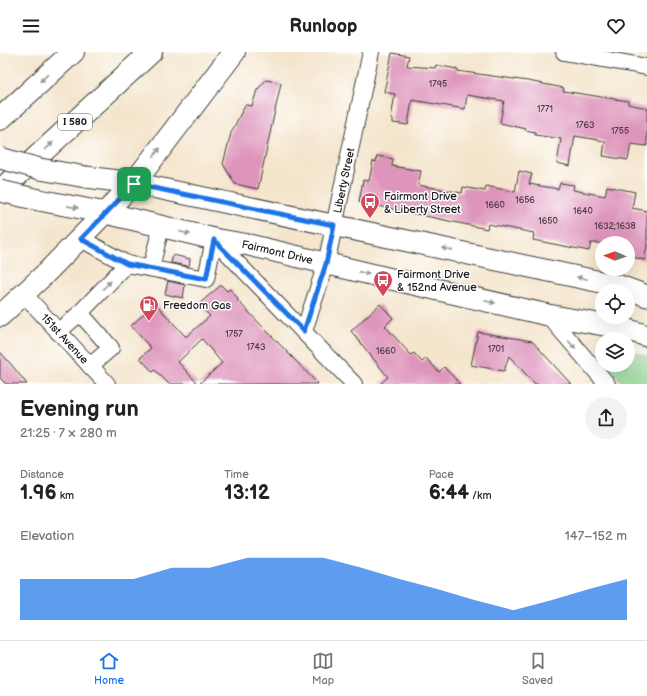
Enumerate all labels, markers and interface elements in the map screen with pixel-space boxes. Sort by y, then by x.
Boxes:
icon: menu [20,15,42,37]
icon: heart [605,15,627,37]
text: Runloop [290,16,357,37]
one-way arrow [39,74,50,83]
house number: 1795 [429,79,447,90]
house number: 1771 [537,104,553,115]
road number: I 580 [58,114,92,130]
house number: 1763 [576,120,595,131]
house number: 1755 [611,126,629,137]
one-way arrow [44,141,54,151]
street label: Liberty Street [330,146,357,214]
one-way arrow [153,147,161,158]
pin [117,167,151,201]
icon: arrive [123,173,145,195]
place label: Fairmont Drive & Liberty Street [384,190,461,216]
bus stop icon: Fairmont Drive & Liberty Street [359,191,381,219]
house number: 1656 [515,195,535,206]
house number: 1660 [485,200,505,211]
one-way arrow [66,204,79,210]
house number: 1640 [573,206,593,217]
house number: 1650 [538,216,558,227]
house number: 1632;1638 [594,221,636,232]
one-way arrow [179,230,191,236]
north arrow [595,236,635,276]
map controls [595,236,635,372]
street label: Fairmont Drive [241,237,315,267]
one-way arrow [441,246,453,252]
place label: Fairmont Drive & 152nd Avenue [397,268,477,294]
bus stop icon: Fairmont Drive & 152nd Avenue [372,269,394,297]
one-way arrow [357,270,370,276]
one-way arrow [576,275,589,281]
one-way arrow [102,280,112,290]
button: locate [595,284,635,324]
fuel station icon: Freedom Gas [138,294,160,322]
place label: Freedom Gas [163,299,231,312]
one-way arrow [484,299,497,305]
street label: 151st Avenue [39,311,92,367]
house number: 1757 [225,329,243,340]
button: layers [595,332,635,372]
one-way arrow [568,339,577,350]
house number: 1743 [247,342,266,353]
house number: 1701 [488,344,504,355]
house number: 1660 [376,346,396,357]
text: Evening run [20,396,139,423]
button: share [585,397,627,439]
text: 21:25 · 7 × 280 m [20,425,117,441]
text: Distance [20,468,64,481]
text: Time [224,468,249,481]
text: Pace [429,468,454,481]
text: 1.96 [20,481,57,505]
text: 13:12 [224,481,270,505]
text: 6:44 [429,481,469,505]
text: km [57,489,74,502]
text: /km [469,489,492,502]
text: Elevation [20,528,74,544]
text: 147–152 m [565,528,627,544]
tab: Home [94,650,124,687]
tab: Map [312,650,334,687]
tab: Saved [522,650,553,687]

